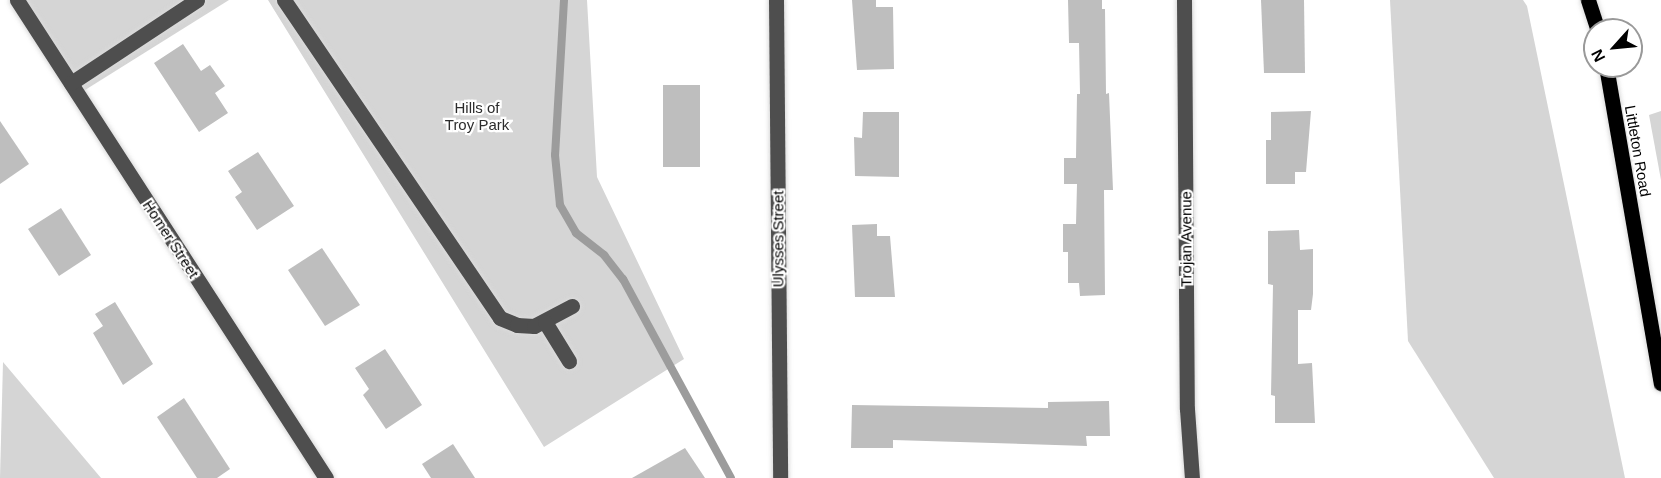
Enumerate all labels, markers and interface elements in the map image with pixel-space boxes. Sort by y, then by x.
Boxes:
north arrow [1583,18,1643,78]
text: N [1588,46,1608,65]
park label: Hills of Troy Park [445,98,509,133]
street label: Littleton Road [1621,104,1655,198]
street label: Ulysses Street [769,191,787,287]
street label: Trojan Avenue [1177,191,1195,287]
street label: Homer Street [139,197,203,281]

